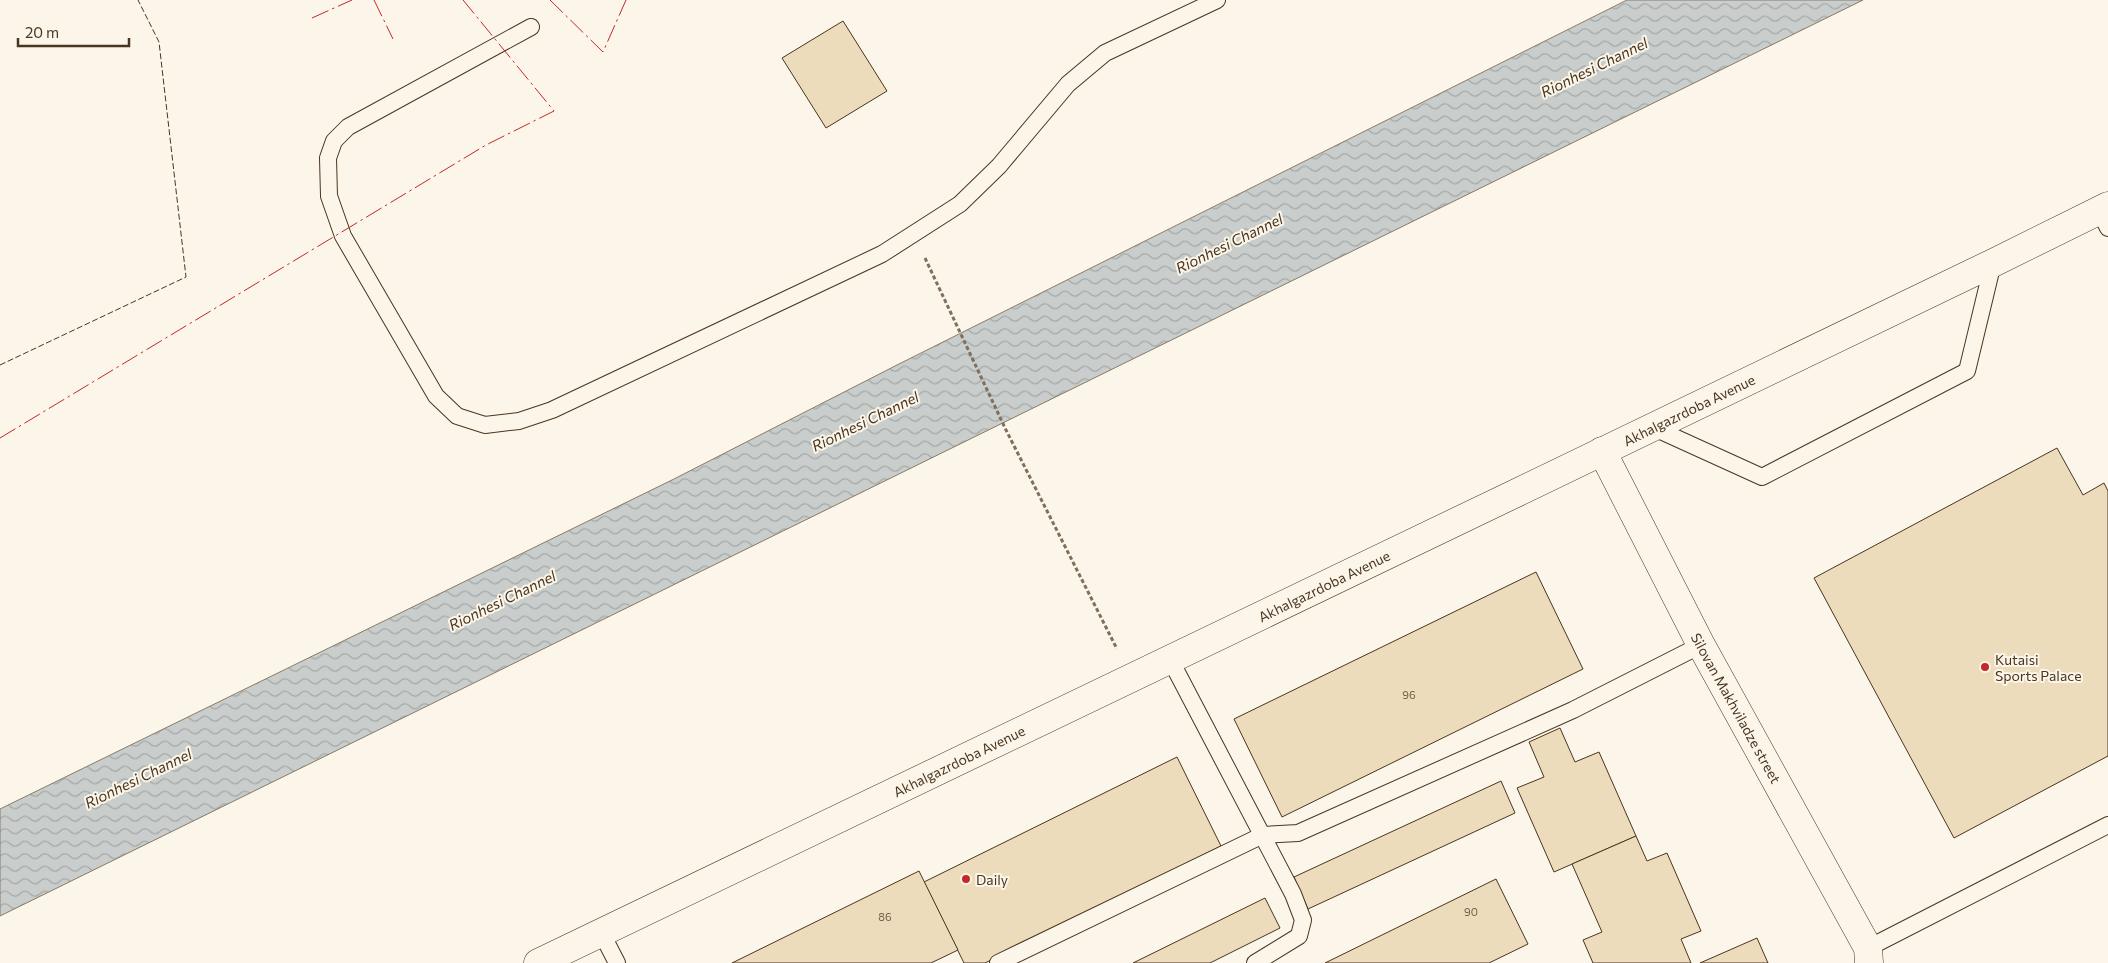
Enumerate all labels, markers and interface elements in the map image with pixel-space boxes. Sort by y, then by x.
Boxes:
scale bar [18,15,129,47]
text: 20 m [25,23,59,41]
water label: Rionhesi Channel [1537,33,1652,101]
water label: Rionhesi Channel [1172,209,1287,277]
street label: Akhalgazrdoba Avenue [1620,371,1758,449]
water label: Rionhesi Channel [808,387,923,455]
street label: Akhalgazrdoba Avenue [1255,547,1393,625]
water label: Rionhesi Channel [445,566,560,634]
street label: Silovan Makhviladze street [1688,630,1785,786]
place label: Kutaisi Sports Palace [1995,651,2082,684]
marker: Kutaisi Sports Palace [1979,661,1991,673]
house number: 96 [1402,688,1416,701]
street label: Akhalgazrdoba Avenue [890,722,1028,800]
water label: Rionhesi Channel [81,744,196,812]
place label: Daily [976,871,1008,888]
marker: Daily [960,873,972,885]
house number: 90 [1464,905,1478,918]
house number: 86 [878,910,892,923]

